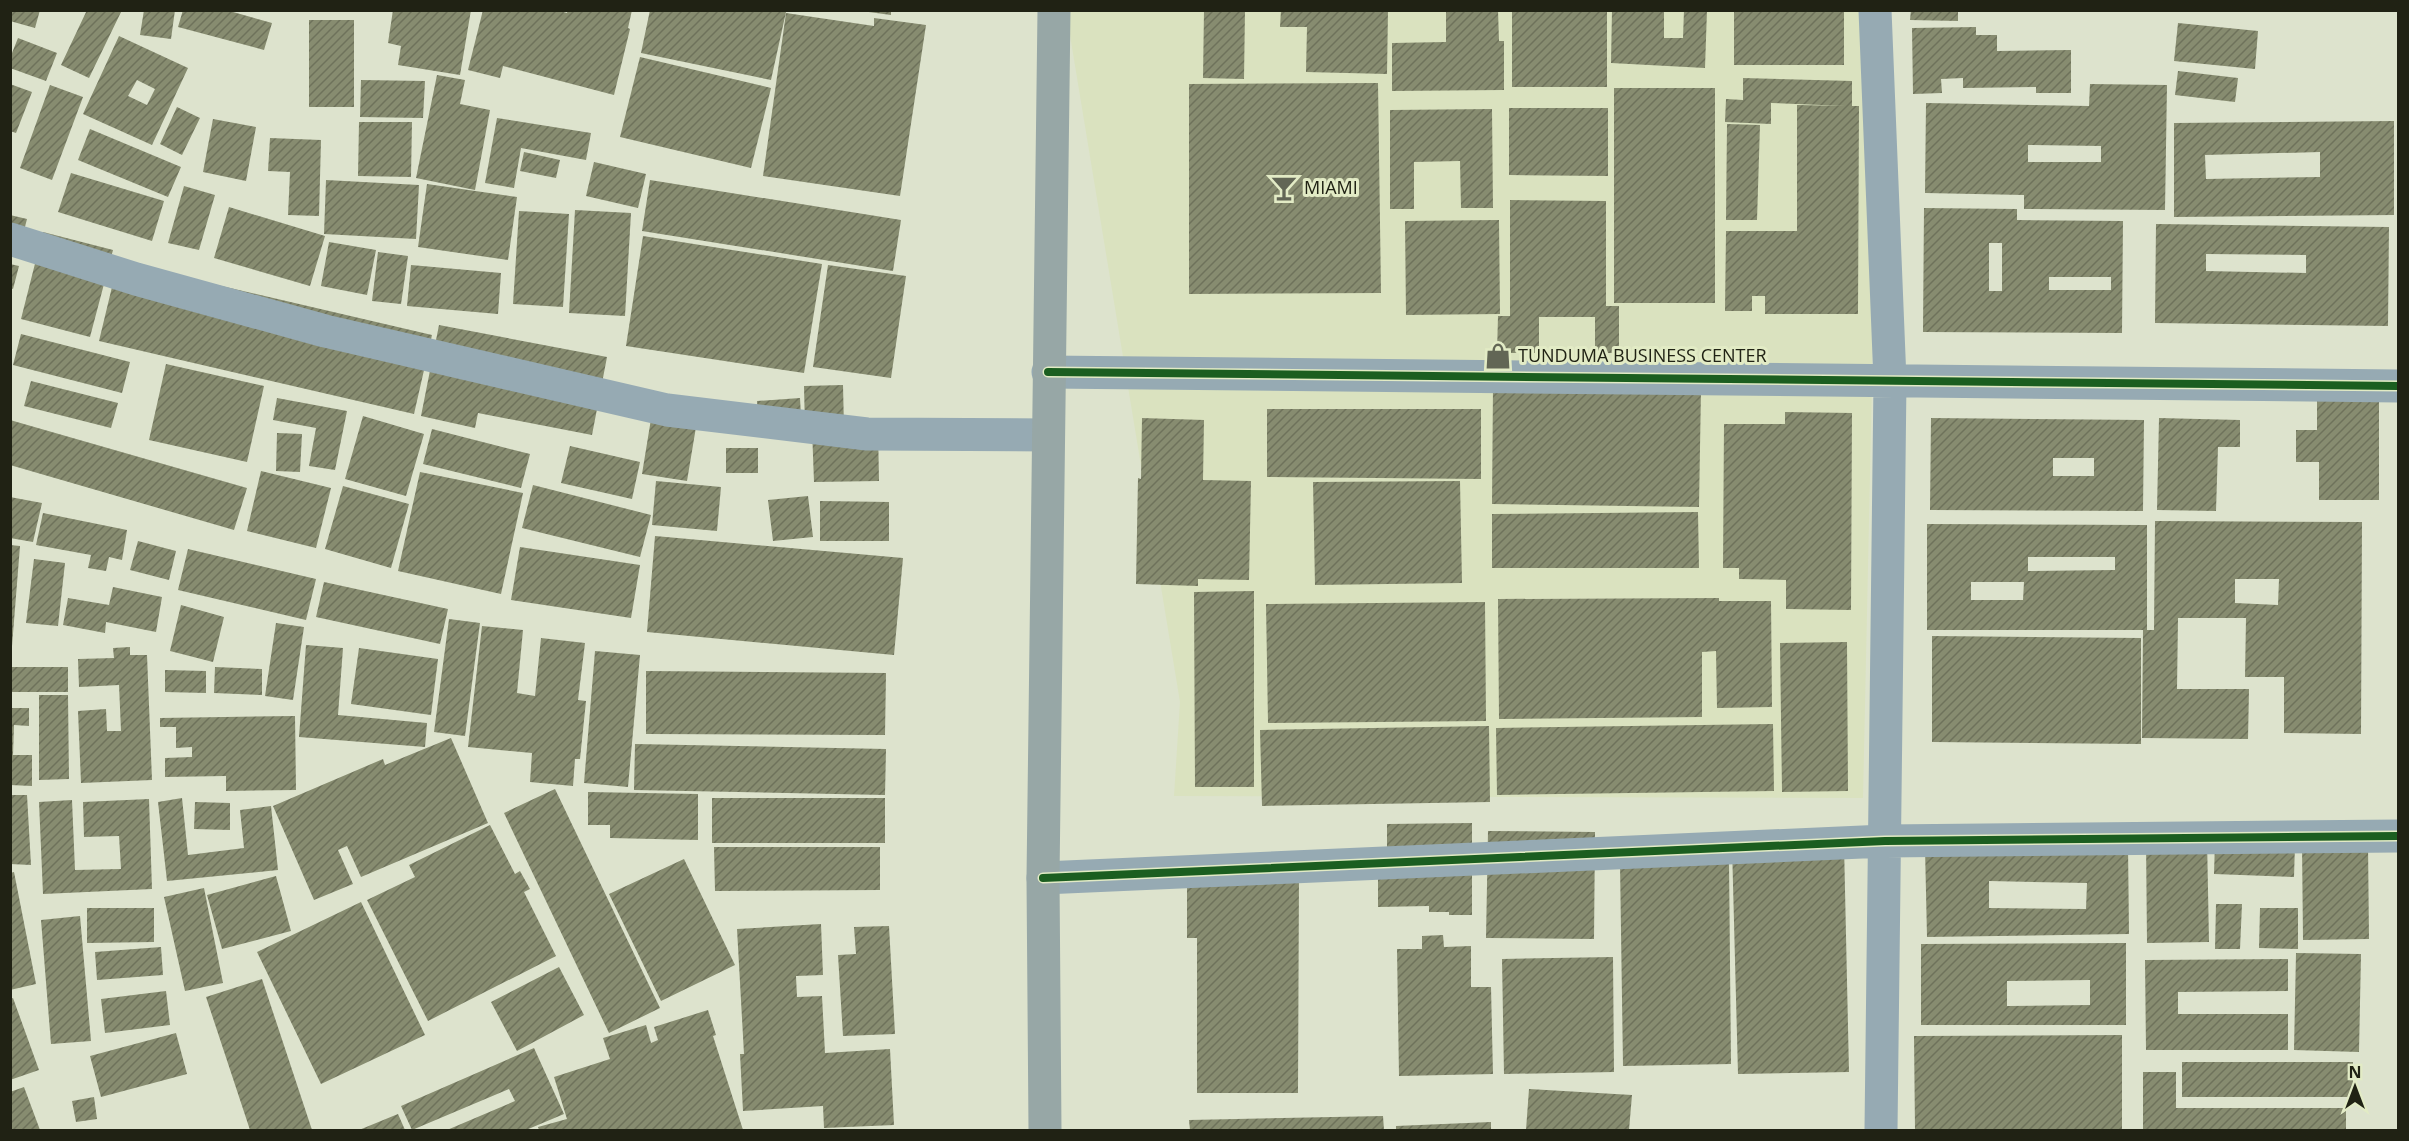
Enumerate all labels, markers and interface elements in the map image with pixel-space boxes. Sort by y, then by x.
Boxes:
bar icon: MIAMI [1269,173,1299,203]
place label: MIAMI [1304,175,1358,199]
shop icon: TUNDUMA BUSINESS CENTER [1483,341,1513,371]
place label: TUNDUMA BUSINESS CENTER [1518,343,1767,367]
north arrow [2325,1057,2385,1117]
text: N [2348,1061,2362,1083]

